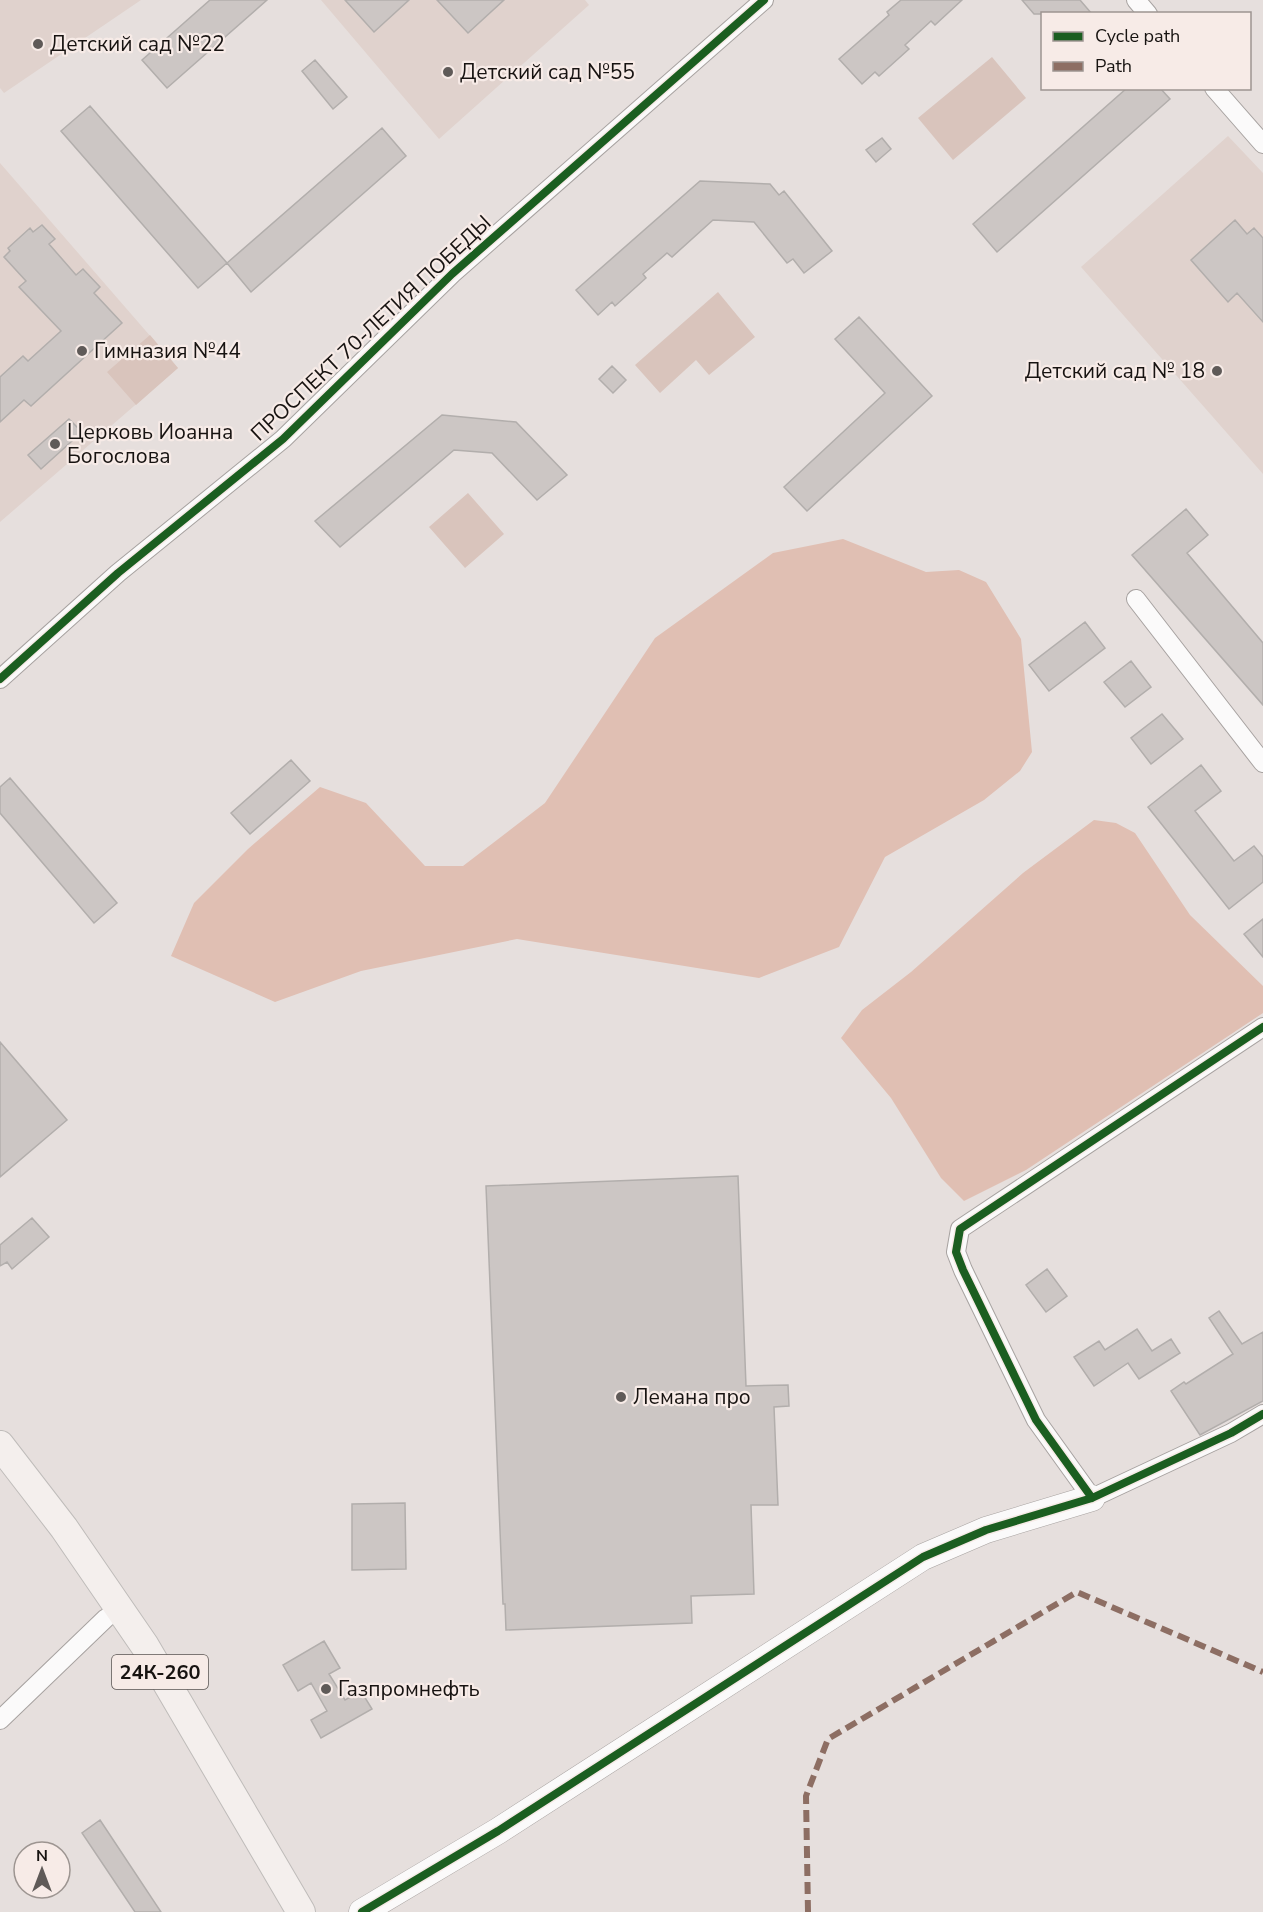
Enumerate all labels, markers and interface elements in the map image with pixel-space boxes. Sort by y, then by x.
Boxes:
legend [1041,12,1251,90]
text: Cycle path [1095,24,1180,48]
place label: Детский сад №22 [50,30,225,58]
marker: Детский сад №22 [31,37,45,51]
text: Path [1095,54,1132,78]
place label: Детский сад №55 [460,58,635,86]
marker: Детский сад №55 [441,65,455,79]
street label: ПРОСПЕКТ 70-ЛЕТИЯ ПОБЕДЫ [245,209,497,447]
place label: Гимназия №44 [94,337,241,365]
marker: Гимназия №44 [75,344,89,358]
place label: Детский сад № 18 [1025,357,1205,385]
marker: Детский сад № 18 [1210,364,1224,378]
place label: Церковь Иоанна Богослова [67,418,233,470]
marker: Церковь Иоанна Богослова [48,437,62,451]
place label: Лемана про [633,1383,751,1411]
marker: Лемана про [614,1390,628,1404]
road number: 24К-260 [112,1655,208,1689]
place label: Газпромнефть [338,1675,480,1703]
marker: Газпромнефть [319,1682,333,1696]
north arrow [12,1840,72,1900]
text: N [36,1845,48,1867]

